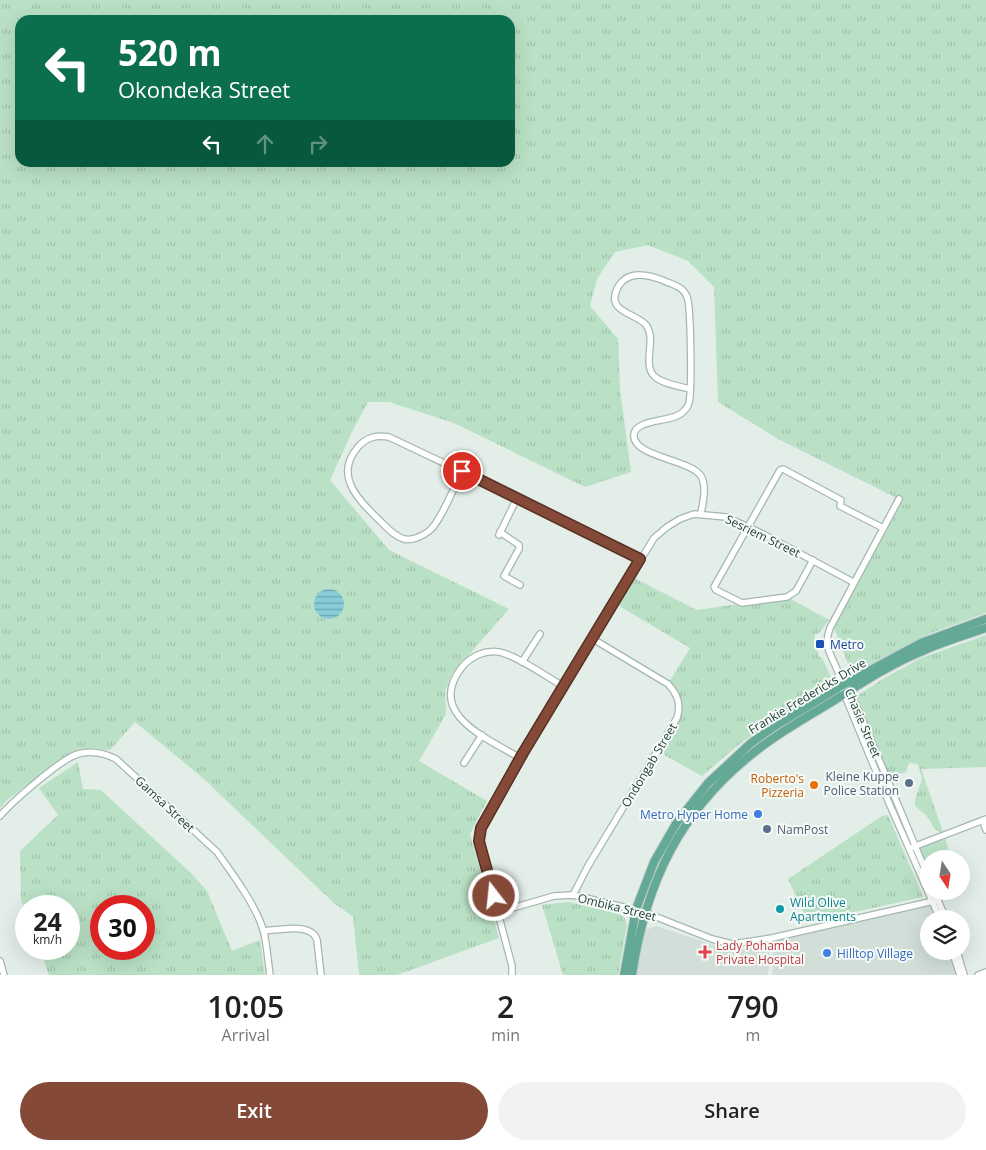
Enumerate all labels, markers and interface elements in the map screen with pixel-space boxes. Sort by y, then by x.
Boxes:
text: 520 m [118,29,222,76]
icon: left [35,35,100,100]
text: Okondeka Street [118,74,290,104]
icon: left [198,130,226,158]
icon: ahead [251,130,279,158]
icon: right [304,130,332,158]
pin [441,450,483,492]
icon: arrive [448,457,476,485]
street label: Sesriem Street [723,511,803,561]
place label: Metro [830,636,864,653]
marker: Metro [814,638,826,650]
street label: Frankie Fredericks Drive [745,654,869,738]
street label: Chasie Street [841,686,885,760]
street label: Ondongab Street [617,720,681,810]
place label: Kleine Kuppe Police Station [823,768,899,799]
place label: Roberto's Pizzeria [751,770,804,801]
street label: Gamsa Street [132,772,198,836]
marker: Kleine Kuppe Police Station [903,777,915,789]
marker: Roberto's Pizzeria [808,779,820,791]
place label: Metro Hyper Home [640,806,748,823]
marker: Metro Hyper Home [752,808,764,820]
place label: NamPost [777,821,828,838]
marker: NamPost [761,823,773,835]
north arrow [920,850,970,900]
map controls [920,850,970,960]
position arrow [467,869,519,921]
street label: Ombika Street [576,889,658,925]
place label: Wild Olive Apartments [790,894,856,925]
speed limit sign: 30 [90,895,155,960]
marker: Wild Olive Apartments [774,903,786,915]
text: 24 [33,904,62,938]
button: layers [920,910,970,960]
text: km/h [33,931,62,948]
place label: Lady Pohamba Private Hospital [716,937,804,968]
marker: Lady Pohamba Private Hospital [698,945,712,959]
place label: Hilltop Village [837,945,913,962]
marker: Hilltop Village [821,947,833,959]
text: 10:05 [207,986,284,1027]
text: 2 [497,986,514,1027]
text: 790 [727,986,779,1027]
text: Arrival [222,1024,270,1046]
text: min [491,1024,520,1046]
text: m [746,1024,760,1046]
button: Exit [20,1082,488,1140]
button: Share [498,1082,966,1140]

